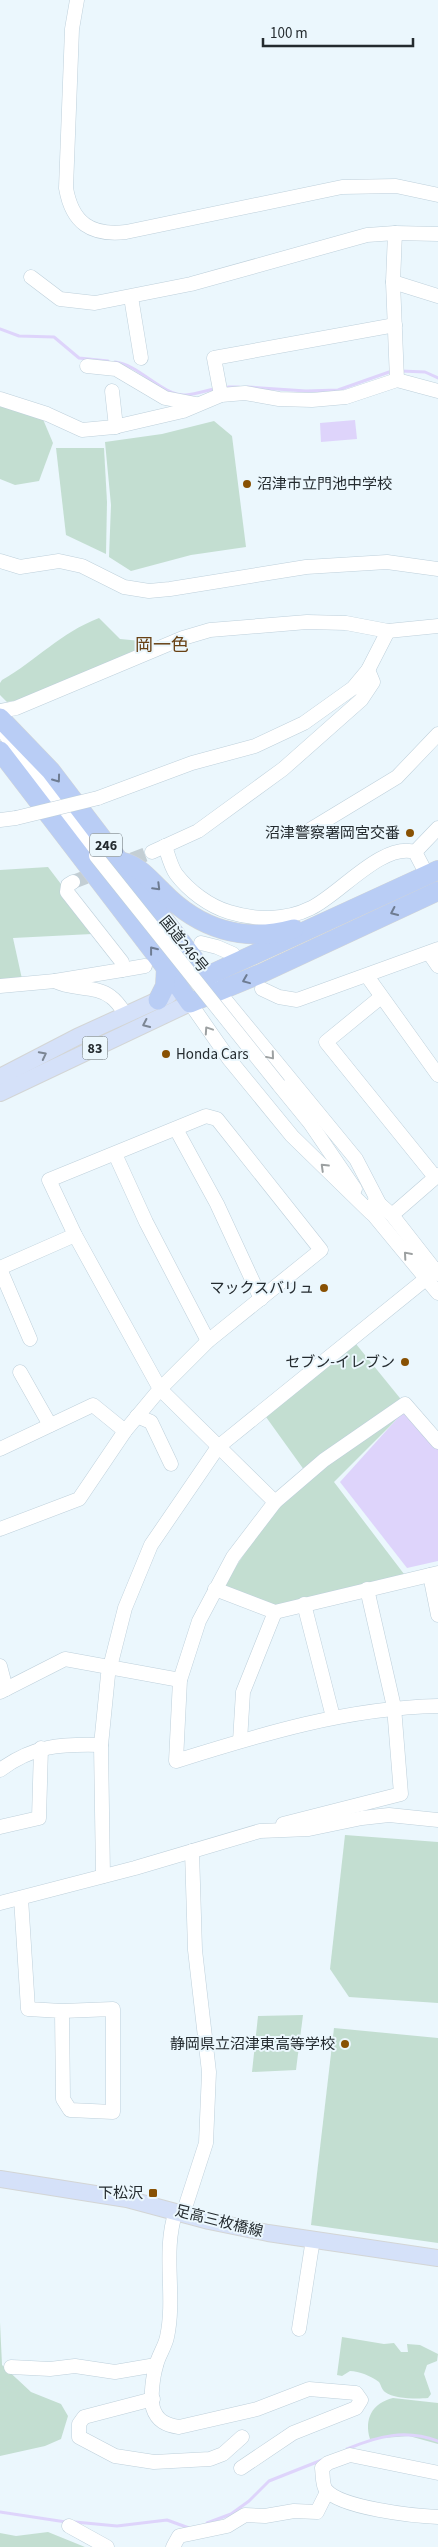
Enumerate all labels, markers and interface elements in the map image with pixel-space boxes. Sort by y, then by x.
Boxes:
scale bar [263,15,413,47]
text: 100 m [270,23,308,44]
place label: 沼津市立門池中学校 [257,474,392,495]
marker: 沼津市立門池中学校 [241,478,253,490]
district label: 岡一色 [135,633,189,658]
one-way arrow [51,773,60,783]
place label: 沼津警察署岡宮交番 [265,823,400,844]
marker: 沼津警察署岡宮交番 [404,827,416,839]
road number: 246 [90,834,122,856]
one-way arrow [151,881,160,890]
one-way arrow [390,905,399,916]
street label: 国道246号 [154,912,213,977]
one-way arrow [150,947,158,956]
one-way arrow [243,974,251,984]
one-way arrow [142,1018,151,1028]
one-way arrow [205,1026,214,1035]
road number: 83 [82,1036,108,1060]
place label: Honda Cars [176,1044,249,1065]
marker: Honda Cars [160,1048,172,1060]
one-way arrow [265,1050,274,1059]
one-way arrow [38,1051,47,1061]
one-way arrow [321,1164,330,1173]
one-way arrow [405,1252,413,1261]
place label: マックスバリュ [209,1278,314,1299]
marker: マックスバリュ [318,1282,330,1294]
place label: セブン-イレブン [285,1352,395,1373]
marker: セブン-イレブン [399,1356,411,1368]
place label: 静岡県立沼津東高等学校 [170,2034,335,2055]
marker: 静岡県立沼津東高等学校 [339,2038,351,2050]
place label: 下松沢 [98,2183,143,2204]
marker: 下松沢 [147,2187,159,2199]
street label: 足高三枚橋線 [173,2200,265,2243]

